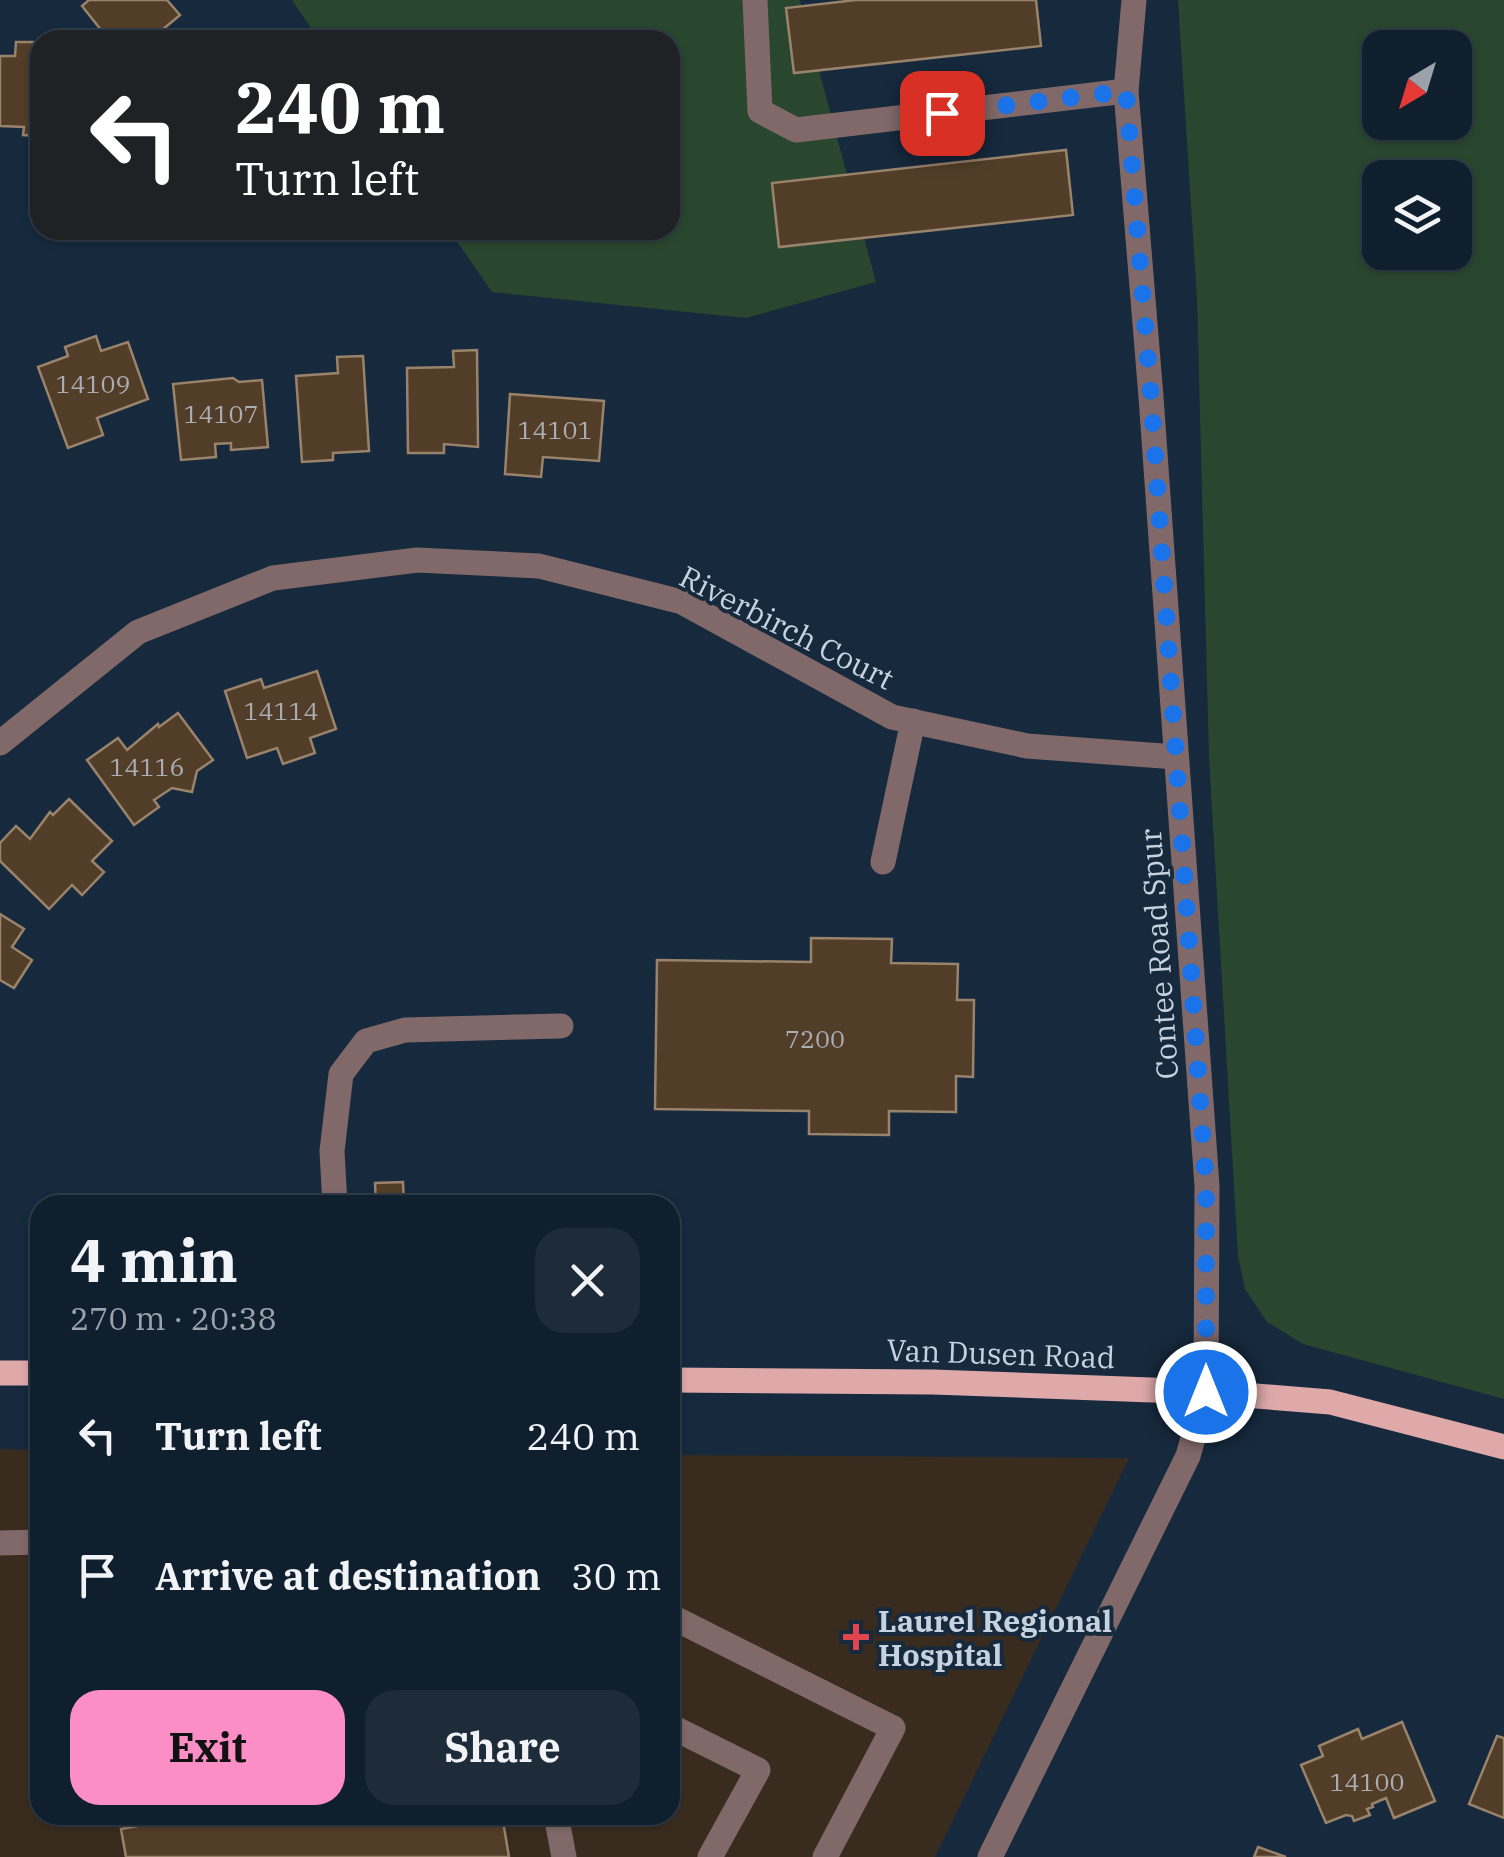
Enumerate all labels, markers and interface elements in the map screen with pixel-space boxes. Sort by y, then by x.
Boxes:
north arrow [1362,30,1472,140]
map controls [1362,30,1472,270]
text: 240 m [235,61,445,152]
icon: left [70,70,200,200]
pin [900,71,985,156]
icon: arrive [915,86,970,141]
text: Turn left [235,149,419,207]
button: layers [1362,160,1472,270]
house number: 14109 [55,367,131,400]
house number: 14107 [183,397,259,430]
house number: 14101 [517,413,593,446]
street label: Riverbirch Court [673,556,901,698]
house number: 14114 [243,694,319,727]
house number: 14116 [109,750,185,783]
street label: Contee Road Spur [1130,827,1186,1081]
house number: 7200 [785,1022,845,1055]
text: 4 min [70,1220,238,1299]
button: close [535,1228,640,1333]
text: 270 m · 20:38 [70,1297,277,1339]
street label: Van Dusen Road [886,1330,1116,1376]
position arrow [1154,1340,1258,1444]
icon: left [70,1408,125,1463]
text: Turn left [155,1411,322,1460]
text: 240 m [527,1411,640,1460]
icon: arrive [70,1548,125,1603]
text: Arrive at destination [155,1551,541,1600]
text: 30 m [571,1551,662,1600]
place label: Laurel Regional Hospital [878,1601,1112,1674]
marker: Laurel Regional Hospital [843,1624,869,1650]
button: Exit [70,1690,345,1805]
button: Share [365,1690,640,1805]
house number: 14100 [1329,1765,1405,1798]

